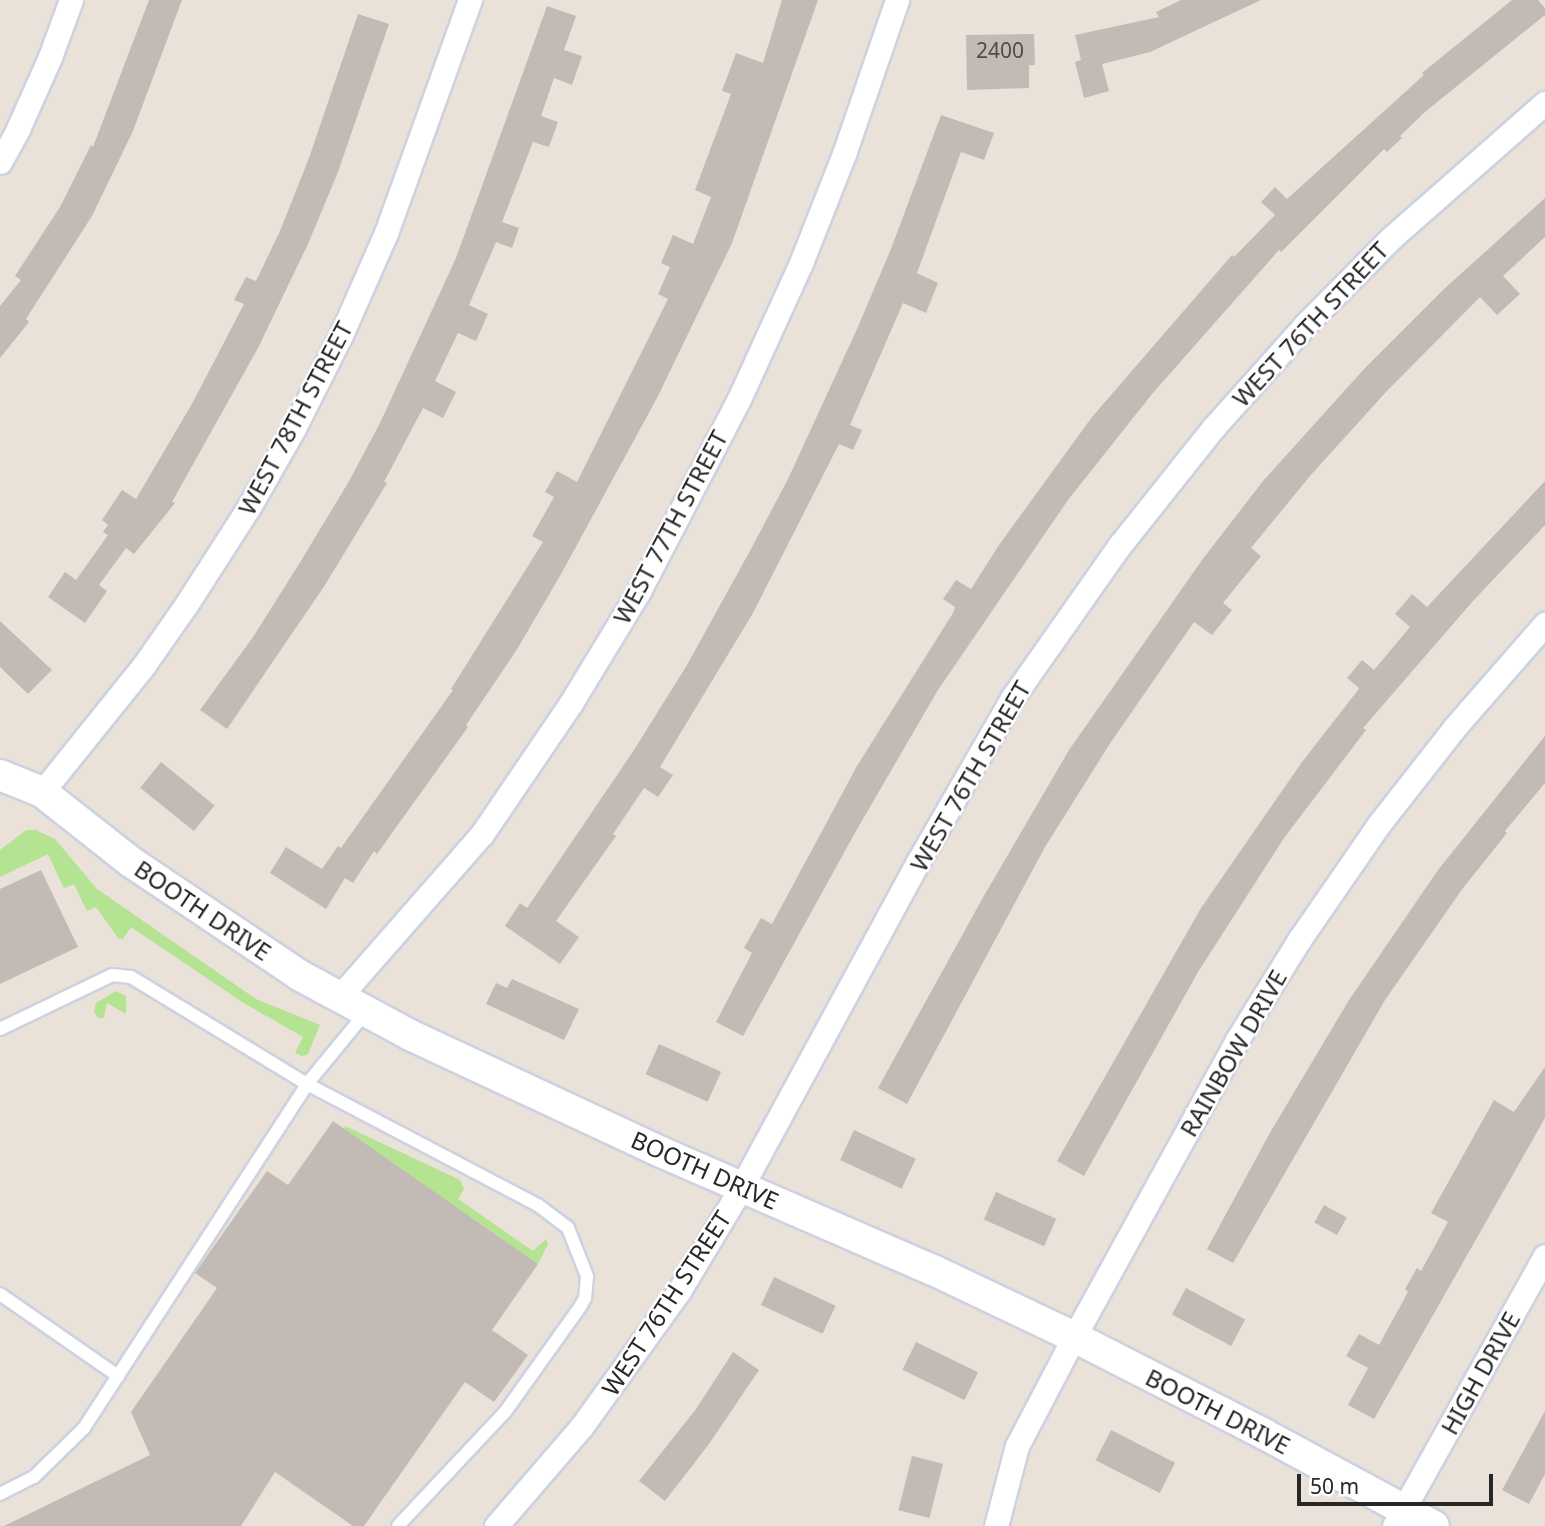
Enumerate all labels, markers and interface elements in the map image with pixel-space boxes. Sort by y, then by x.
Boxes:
house number: 2400 [976,37,1024,63]
street label: WEST 76TH STREET [1226,236,1394,412]
street label: WEST 78TH STREET [232,316,358,520]
street label: WEST 77TH STREET [607,425,733,629]
street label: WEST 76TH STREET [904,676,1036,876]
street label: BOOTH DRIVE [129,854,277,966]
street label: RAINBOW DRIVE [1174,965,1292,1141]
street label: BOOTH DRIVE [627,1125,783,1215]
street label: WEST 76TH STREET [595,1205,737,1401]
street label: HIGH DRIVE [1435,1307,1525,1439]
street label: BOOTH DRIVE [1141,1362,1295,1460]
scale bar [1300,1460,1496,1504]
text: 50 m [1310,1472,1359,1500]

